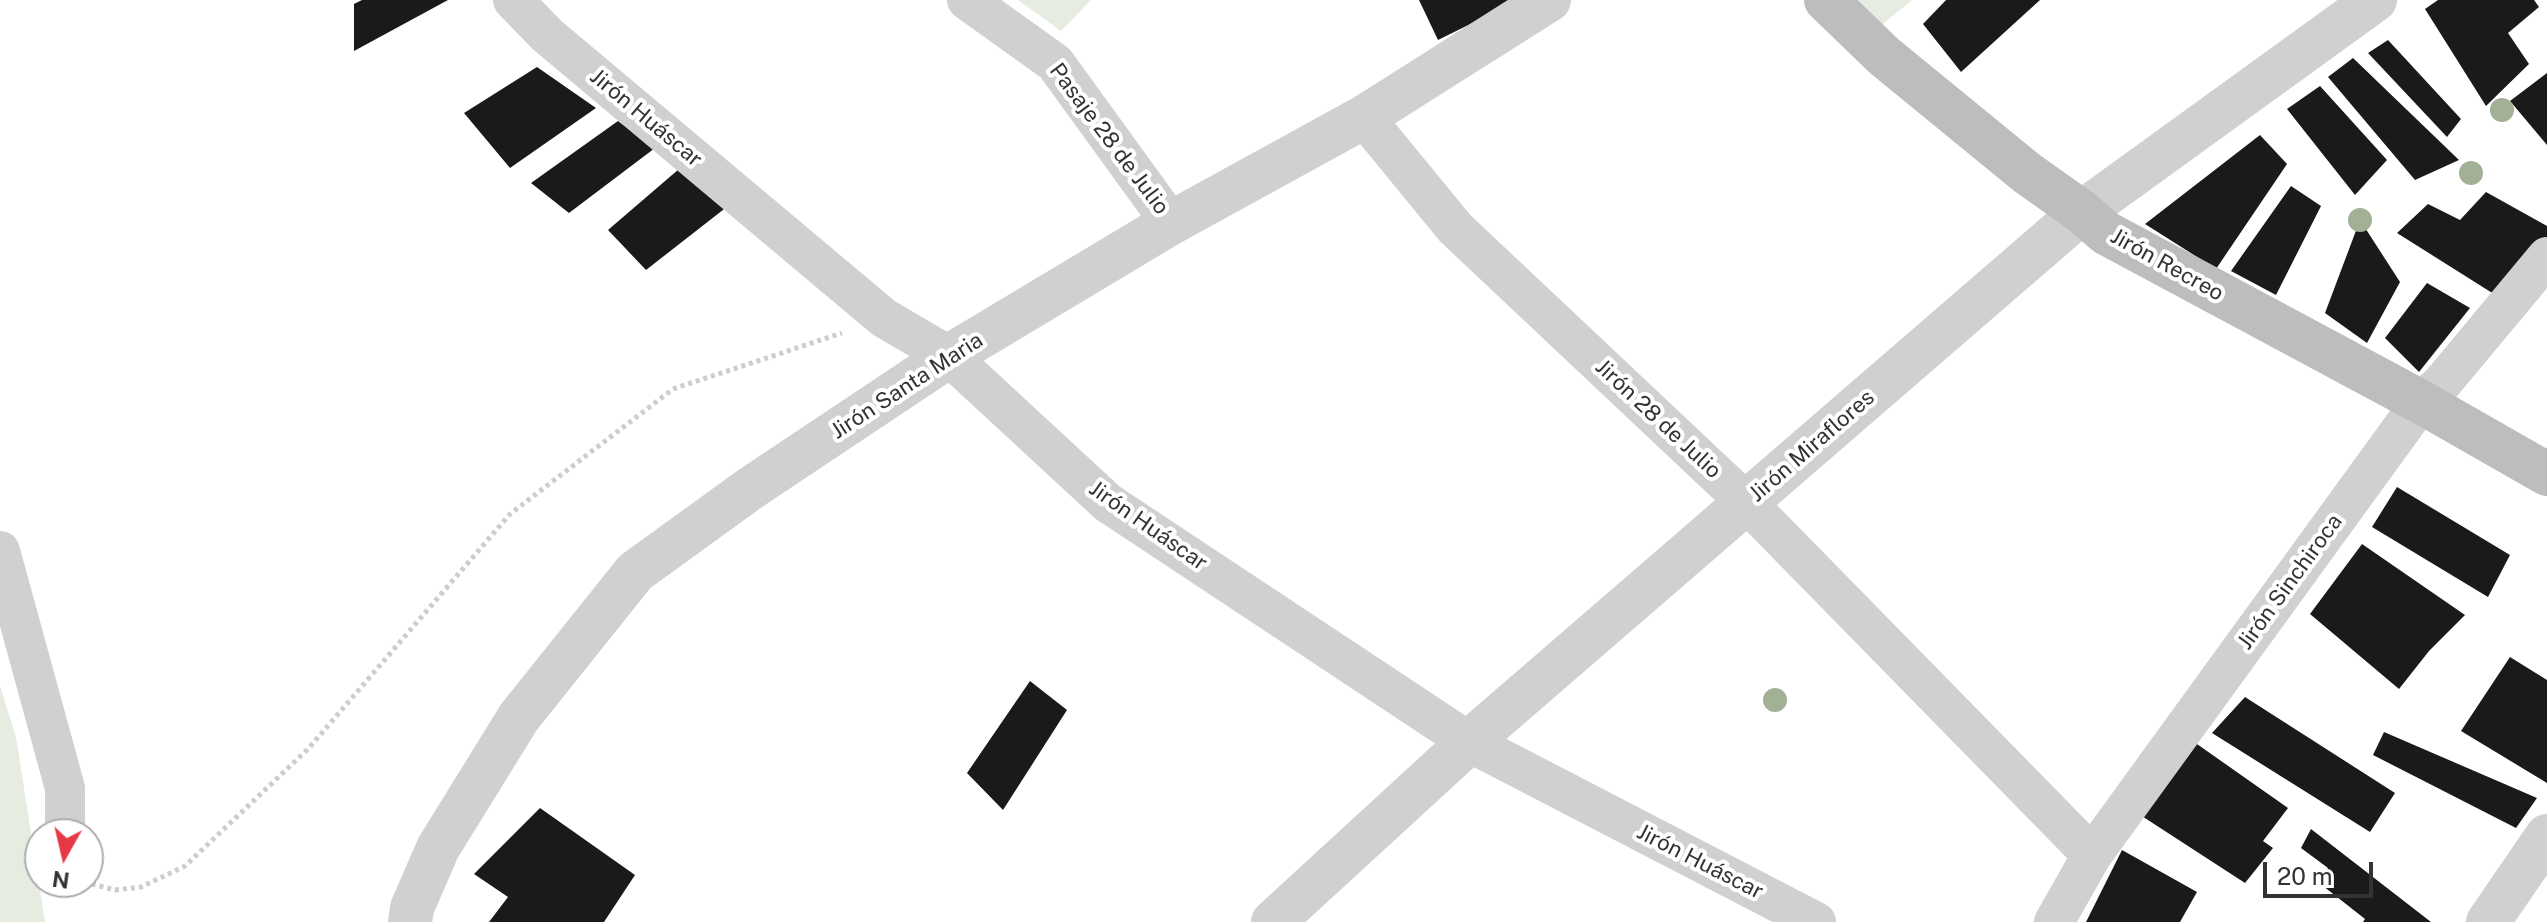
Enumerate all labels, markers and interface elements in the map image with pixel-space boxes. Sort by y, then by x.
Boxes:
street label: Pasaje 28 de Julio [1044,58,1174,220]
street label: Jirón Huáscar [584,63,708,173]
street label: Jirón Recreo [2106,223,2228,307]
street label: Jirón Santa Maria [826,327,988,445]
street label: Jirón 28 de Julio [1590,354,1726,484]
street label: Jirón Miraflores [1744,384,1880,508]
street label: Jirón Huáscar [1084,475,1212,577]
street label: Jirón Sinchiroca [2232,509,2348,655]
north arrow [24,818,104,898]
street label: Jirón Huáscar [1632,819,1768,905]
scale bar [2267,846,2377,896]
text: 20 m [2277,862,2333,890]
text: N [51,866,71,894]

